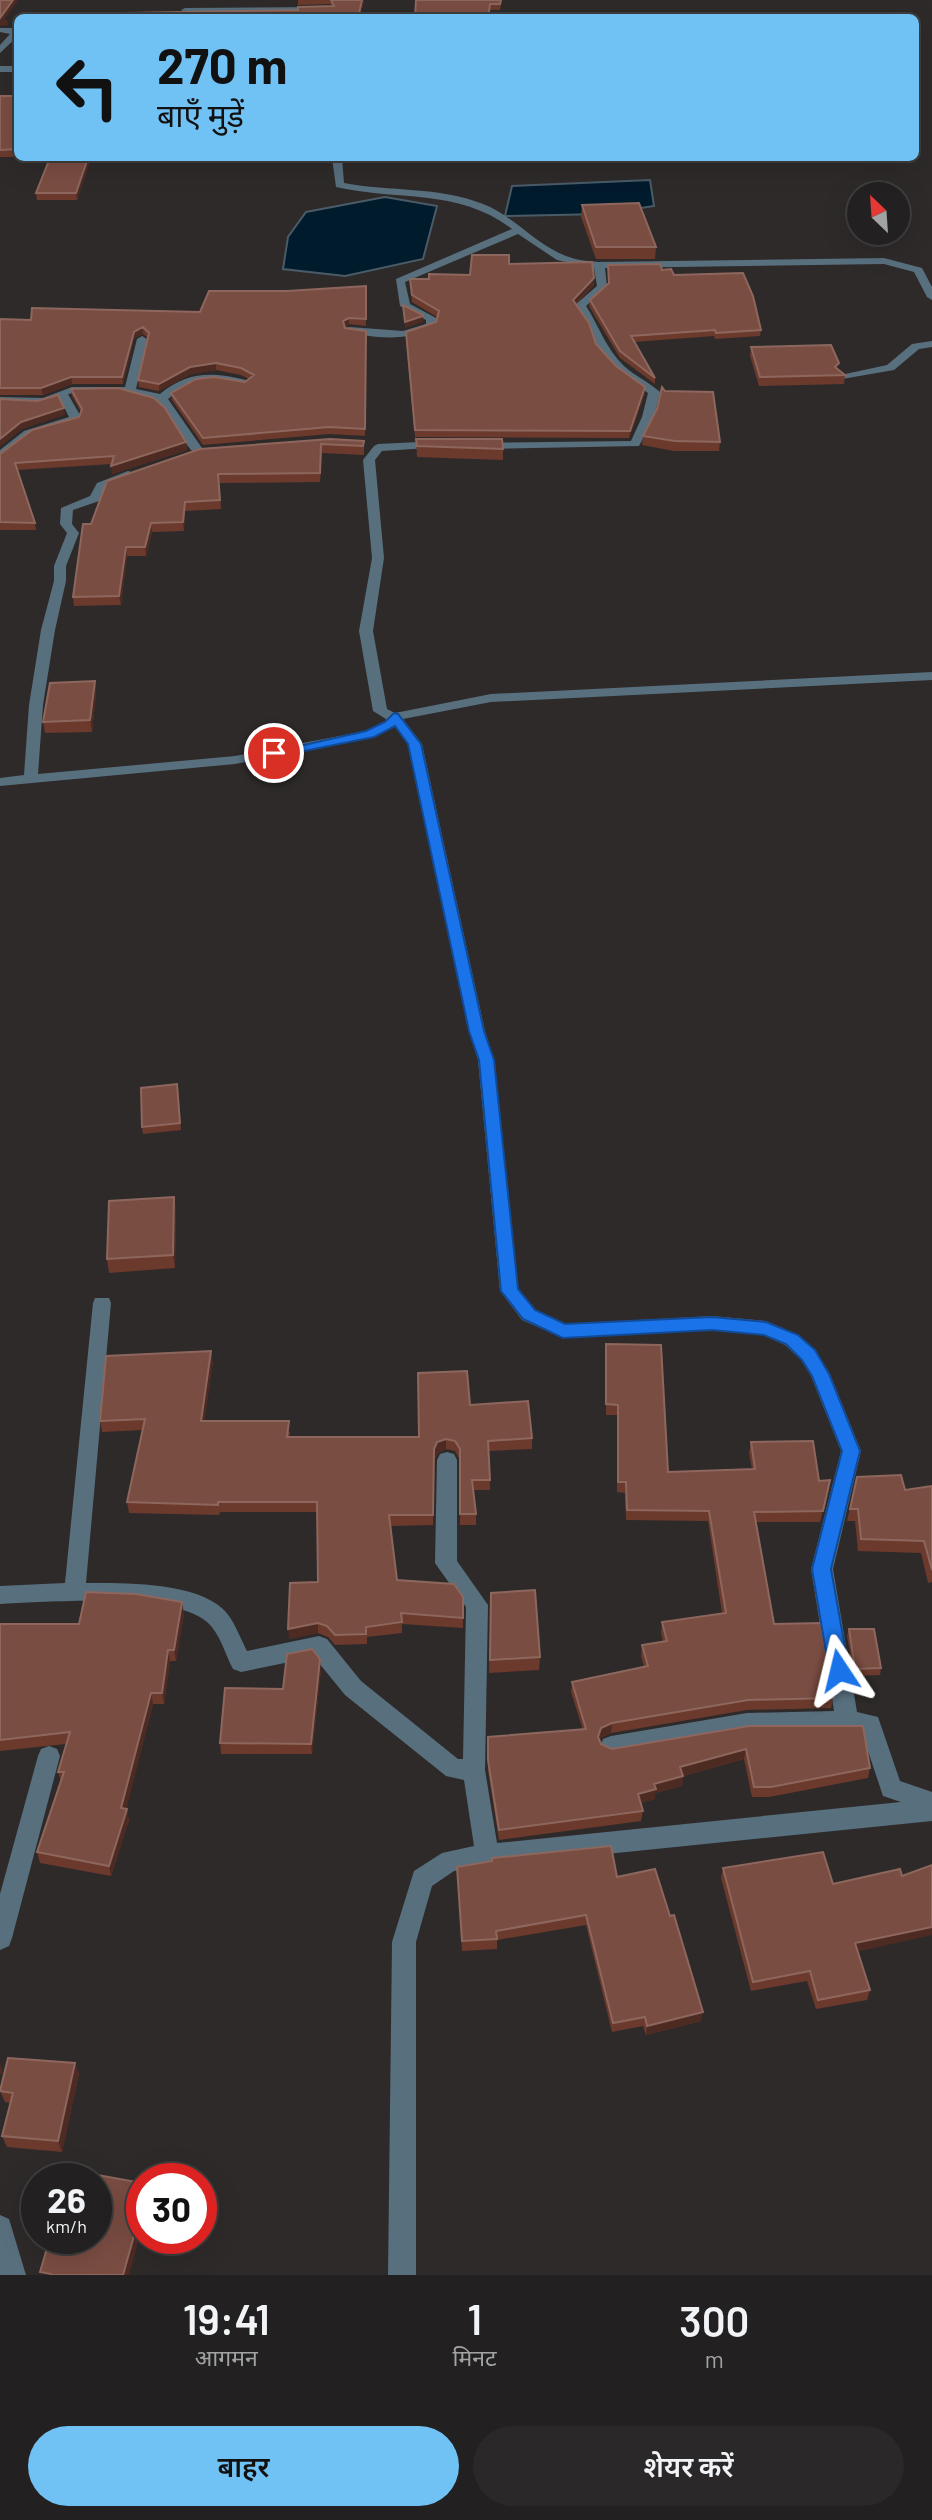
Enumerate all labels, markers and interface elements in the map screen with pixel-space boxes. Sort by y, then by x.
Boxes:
text: 270 m [157,35,287,94]
icon: left [42,42,133,133]
text: बाएँ मुड़ें [157,95,244,133]
north arrow [847,182,910,245]
map controls [847,182,910,245]
pin [244,723,304,783]
icon: arrive [255,734,293,772]
position arrow [802,1633,876,1707]
speed limit sign: 30 [126,2163,217,2254]
text: 26 [47,2178,86,2220]
text: km/h [46,2215,87,2237]
text: 19:41 [183,2293,270,2343]
text: 1 [467,2293,482,2343]
text: 300 [679,2295,749,2345]
text: आगमन [195,2343,258,2371]
text: मिनट [453,2343,497,2371]
text: m [705,2345,724,2373]
button: बाहर [28,2426,459,2506]
button: शेयर करें [473,2426,904,2506]

